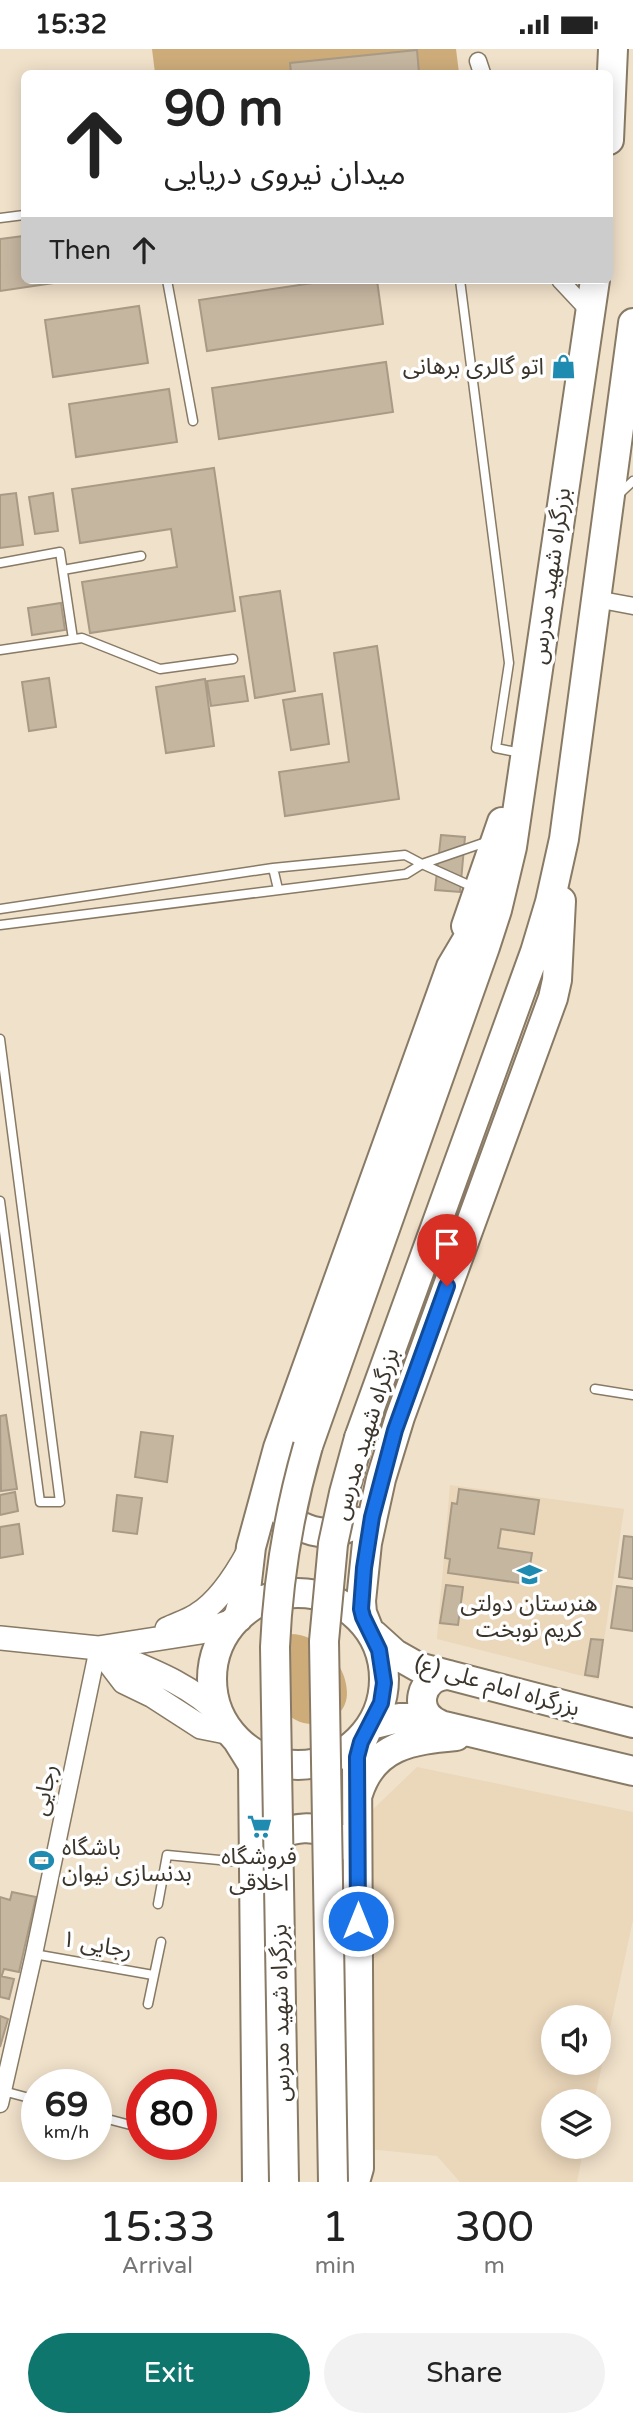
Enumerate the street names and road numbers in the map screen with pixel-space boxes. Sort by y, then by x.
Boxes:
street label: بزرگراه شهید مدرس [525,486,577,666]
street label: بزرگراه شهید مدرس [327,1345,405,1523]
street label: بزرگراه امام علی (ع) [410,1649,583,1726]
street label: رجایی [26,1762,64,1818]
street label: بزرگراه شهید مدرس [265,1924,297,2102]
street label: رجایی ۱ [60,1925,134,1965]

